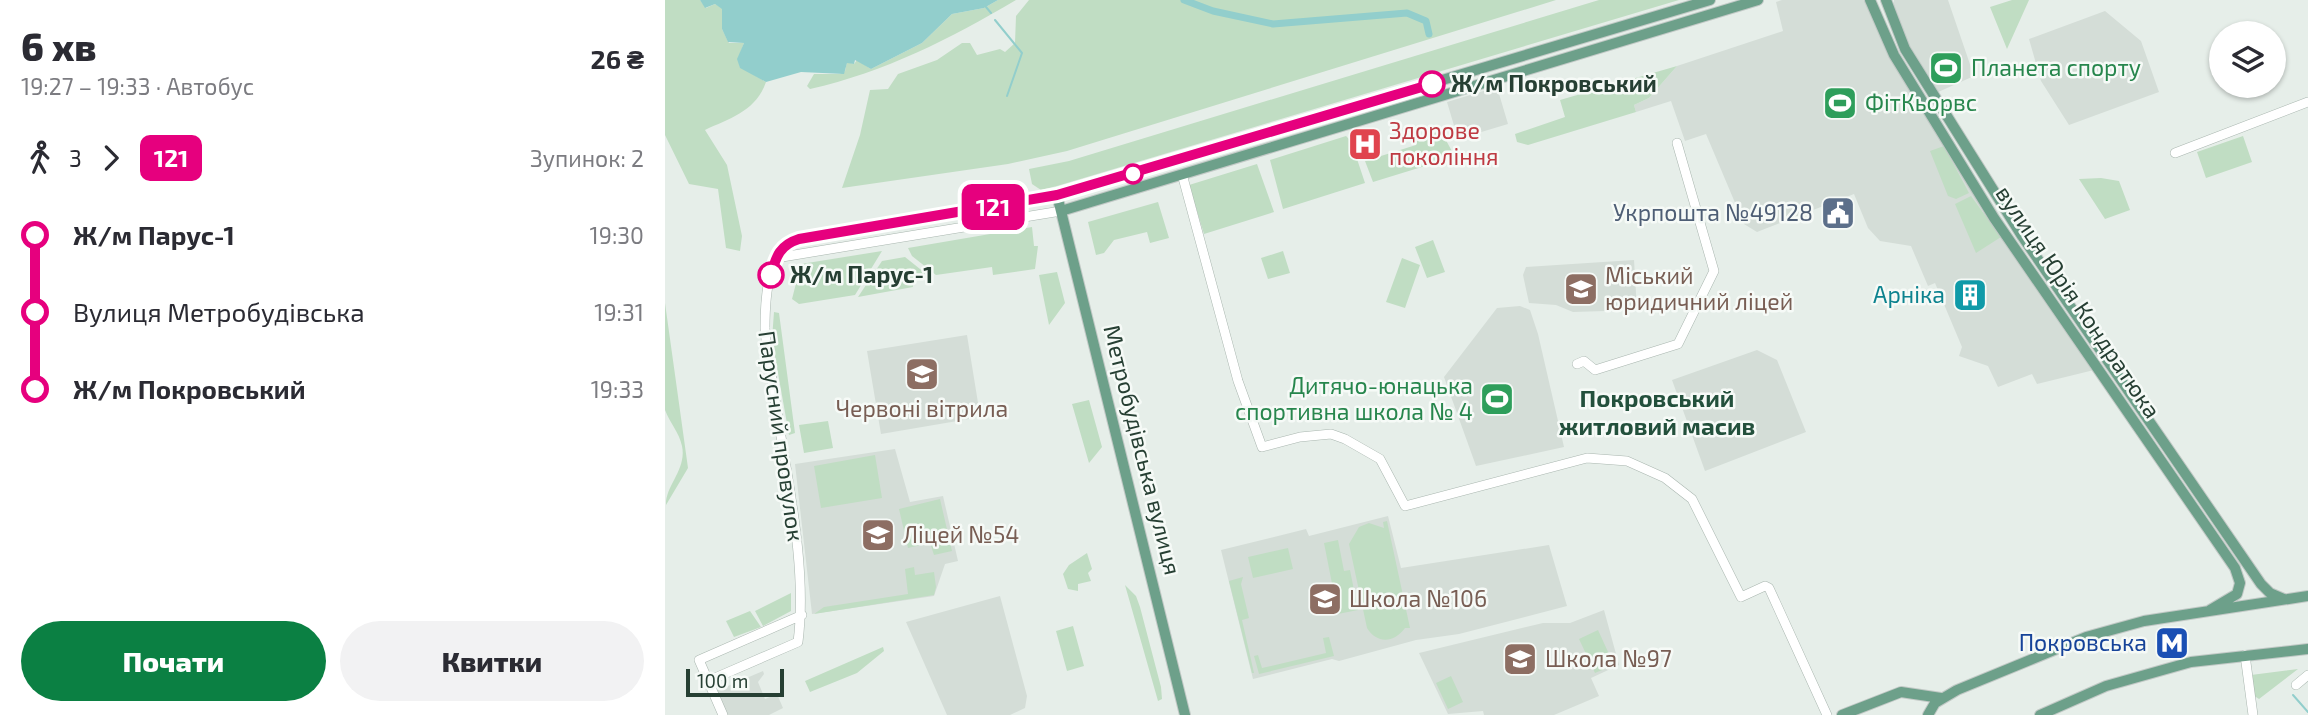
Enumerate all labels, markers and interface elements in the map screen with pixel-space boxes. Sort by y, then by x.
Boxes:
map controls [2209,21,2286,98]
button: layers [2209,21,2286,98]
text: 6 хв [21,23,96,69]
text: 26 ₴ [591,43,644,74]
sports icon: Планета спорту [1927,49,1965,87]
place label: Планета спорту [1971,53,2141,82]
place label: Ж/м Покровський [1451,69,1657,97]
marker: Ж/м Покровський [1419,71,1445,97]
text: 19:27 – 19:33 · Автобус [21,72,254,100]
sports icon: ФiтКьорвс [1821,84,1859,122]
place label: ФiтКьорвс [1865,88,1977,116]
place label: Здорове покоління [1389,116,1499,170]
hospital icon: Здорове покоління [1346,125,1384,163]
icon: walk [21,139,59,177]
icon: forward [92,139,130,177]
text: 121 [154,143,188,172]
text: 3 [69,144,82,172]
text: Зупинок: 2 [530,144,644,172]
unlabelled marker [1123,164,1143,184]
street label: вулиця Юрія Кондратюка [1990,180,2167,424]
line badge: 121 [953,184,1033,230]
text: 121 [976,192,1010,221]
public building icon: Укрпошта №49128 [1819,194,1857,232]
place label: Укрпошта №49128 [1613,198,1813,226]
text: Ж/м Парус-1 [73,219,235,250]
text: 19:30 [590,221,644,249]
place label: Ж/м Парус-1 [790,260,933,288]
place label: Міський юридичний ліцей [1605,261,1793,315]
marker: Ж/м Парус-1 [758,262,784,288]
school or university icon: Міський юридичний ліцей [1562,270,1600,308]
building icon: Арніка [1951,276,1989,314]
place label: Арніка [1873,280,1945,308]
text: Вулиця Метробудівська [73,296,365,327]
text: 19:31 [594,298,644,326]
street label: Метробудівська вулиця [1097,322,1188,578]
street label: Парусний провулок [752,329,811,543]
school or university icon: Червоні вітрила [903,355,941,393]
place label: Дитячо-юнацька спортивна школа № 4 [1235,371,1473,425]
text: Ж/м Покровський [73,373,306,404]
text: 19:33 [591,375,644,403]
sports icon: Дитячо-юнацька спортивна школа № 4 [1478,380,1516,418]
district label: Покровський житловий масив [1559,383,1755,440]
place label: Червоні вітрила [836,394,1008,422]
school or university icon: Ліцей №54 [859,516,897,554]
place label: Ліцей №54 [903,520,1019,548]
school or university icon: Школа №106 [1306,580,1344,618]
place label: Школа №106 [1349,584,1487,612]
button: Почати [21,621,326,701]
button: Квитки [340,621,644,701]
metro station icon: Покровська [2153,624,2191,662]
place label: Покровська [2019,628,2147,656]
school or university icon: Школа №97 [1501,640,1539,678]
place label: Школа №97 [1545,644,1672,672]
scale bar [686,666,784,698]
text: 100 m [697,669,748,692]

